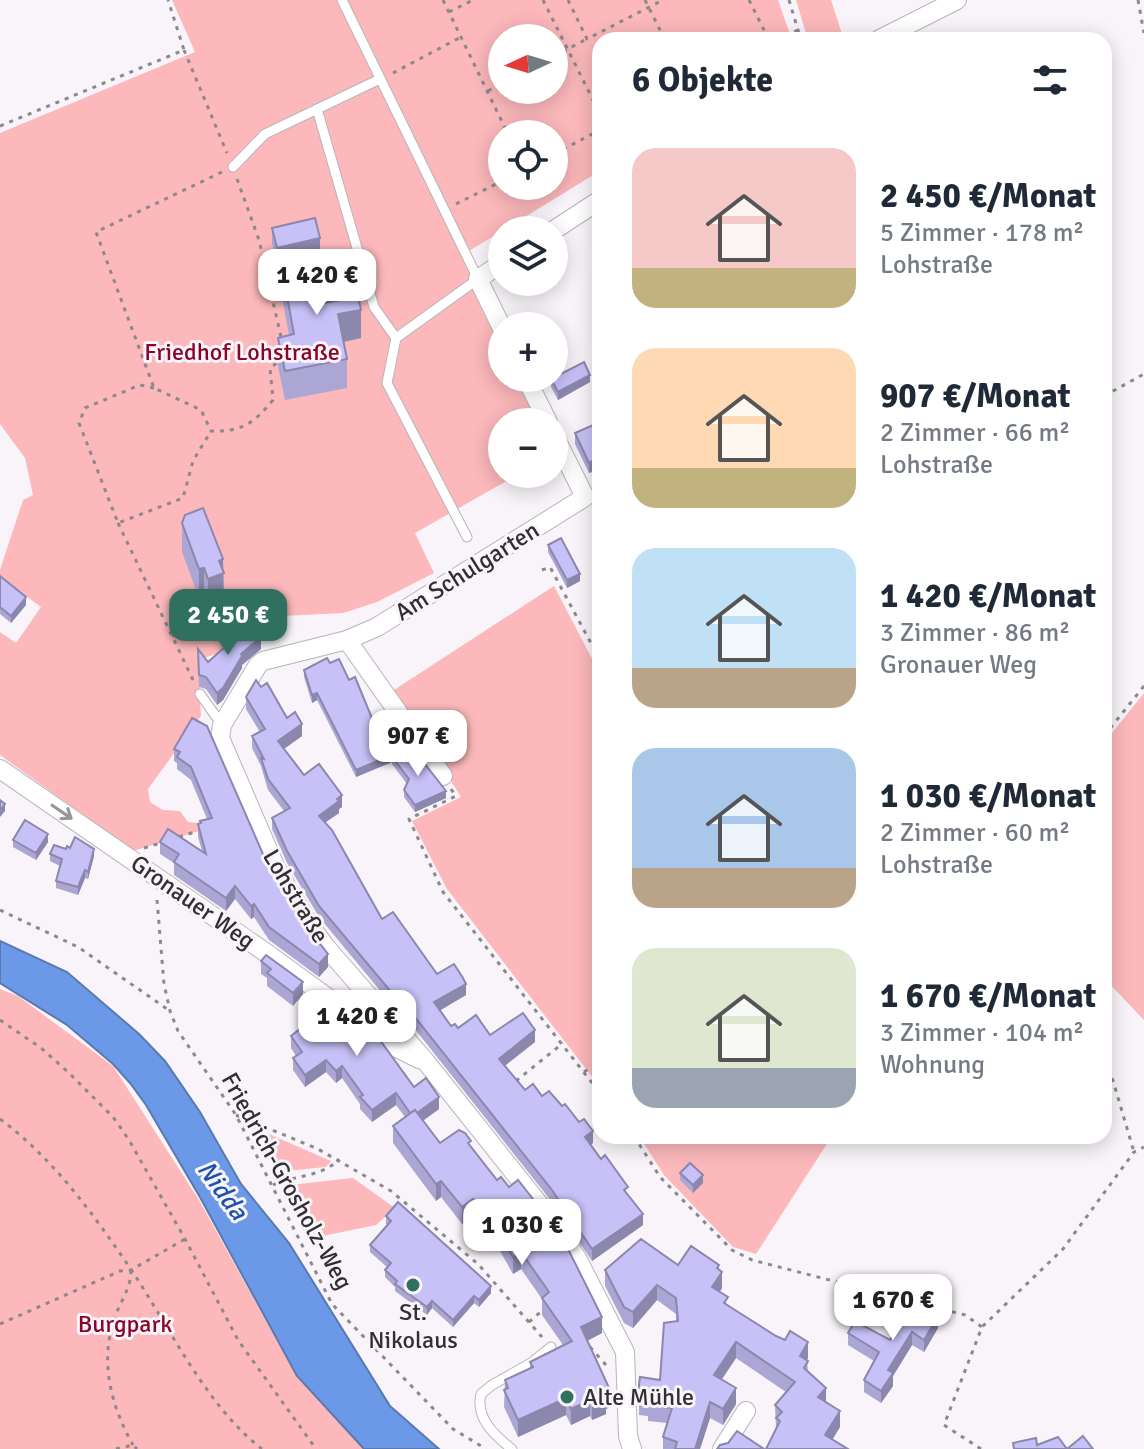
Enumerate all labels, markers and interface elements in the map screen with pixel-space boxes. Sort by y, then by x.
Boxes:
north arrow [488,24,568,104]
map controls [488,24,568,488]
icon: filters [1028,58,1072,102]
text: 6 Objekte [632,59,773,101]
button: locate [488,120,568,200]
text: 2 450 €/Monat [880,175,1096,217]
icon: home [696,180,792,276]
button: layers [488,216,568,296]
text: 5 Zimmer · 178 m² [880,217,1084,249]
pin: 1 420 € [243,249,391,317]
text: Lohstraße [880,249,993,281]
text: 1 420 € [276,259,358,291]
button: + [488,312,568,392]
park label: Friedhof Lohstraße [144,337,340,367]
text: 907 €/Monat [880,375,1070,417]
icon: home [696,380,792,476]
button: − [488,408,568,488]
text: 2 Zimmer · 66 m² [880,417,1070,449]
text: Lohstraße [880,449,993,481]
street label: Am Schulgarten [389,515,545,627]
text: 1 420 €/Monat [880,575,1096,617]
icon: home [696,580,792,676]
pin: 2 450 € [154,589,302,657]
text: 2 450 € [187,599,269,631]
text: 3 Zimmer · 86 m² [880,617,1070,649]
text: Gronauer Weg [880,649,1037,681]
pin: 907 € [362,710,474,778]
text: 907 € [387,720,449,752]
text: 1 030 €/Monat [880,775,1096,817]
icon: home [696,780,792,876]
one-way arrow [50,804,73,820]
text: 2 Zimmer · 60 m² [880,817,1070,849]
street label: Lohstraße [256,844,336,948]
street label: Gronauer Weg [125,848,261,956]
text: Lohstraße [880,849,993,881]
text: 1 670 €/Monat [880,975,1096,1017]
icon: home [696,980,792,1076]
pin: 1 420 € [283,990,431,1058]
text: 1 420 € [316,1000,398,1032]
text: 3 Zimmer · 104 m² [880,1017,1084,1049]
text: Wohnung [880,1049,985,1081]
street label: Friedrich-Grosholz-Weg [215,1067,359,1295]
water label: Nidda [190,1155,255,1227]
pin: 1 030 € [448,1199,596,1267]
text: 1 030 € [481,1209,563,1241]
pin: 1 670 € [819,1274,967,1342]
marker: St. Nikolaus [404,1276,422,1294]
text: 1 670 € [852,1284,934,1316]
place label: St. Nikolaus [368,1297,458,1355]
park label: Burgpark [78,1309,172,1339]
place label: Alte Mühle [583,1382,694,1412]
marker: Alte Mühle [558,1388,576,1406]

